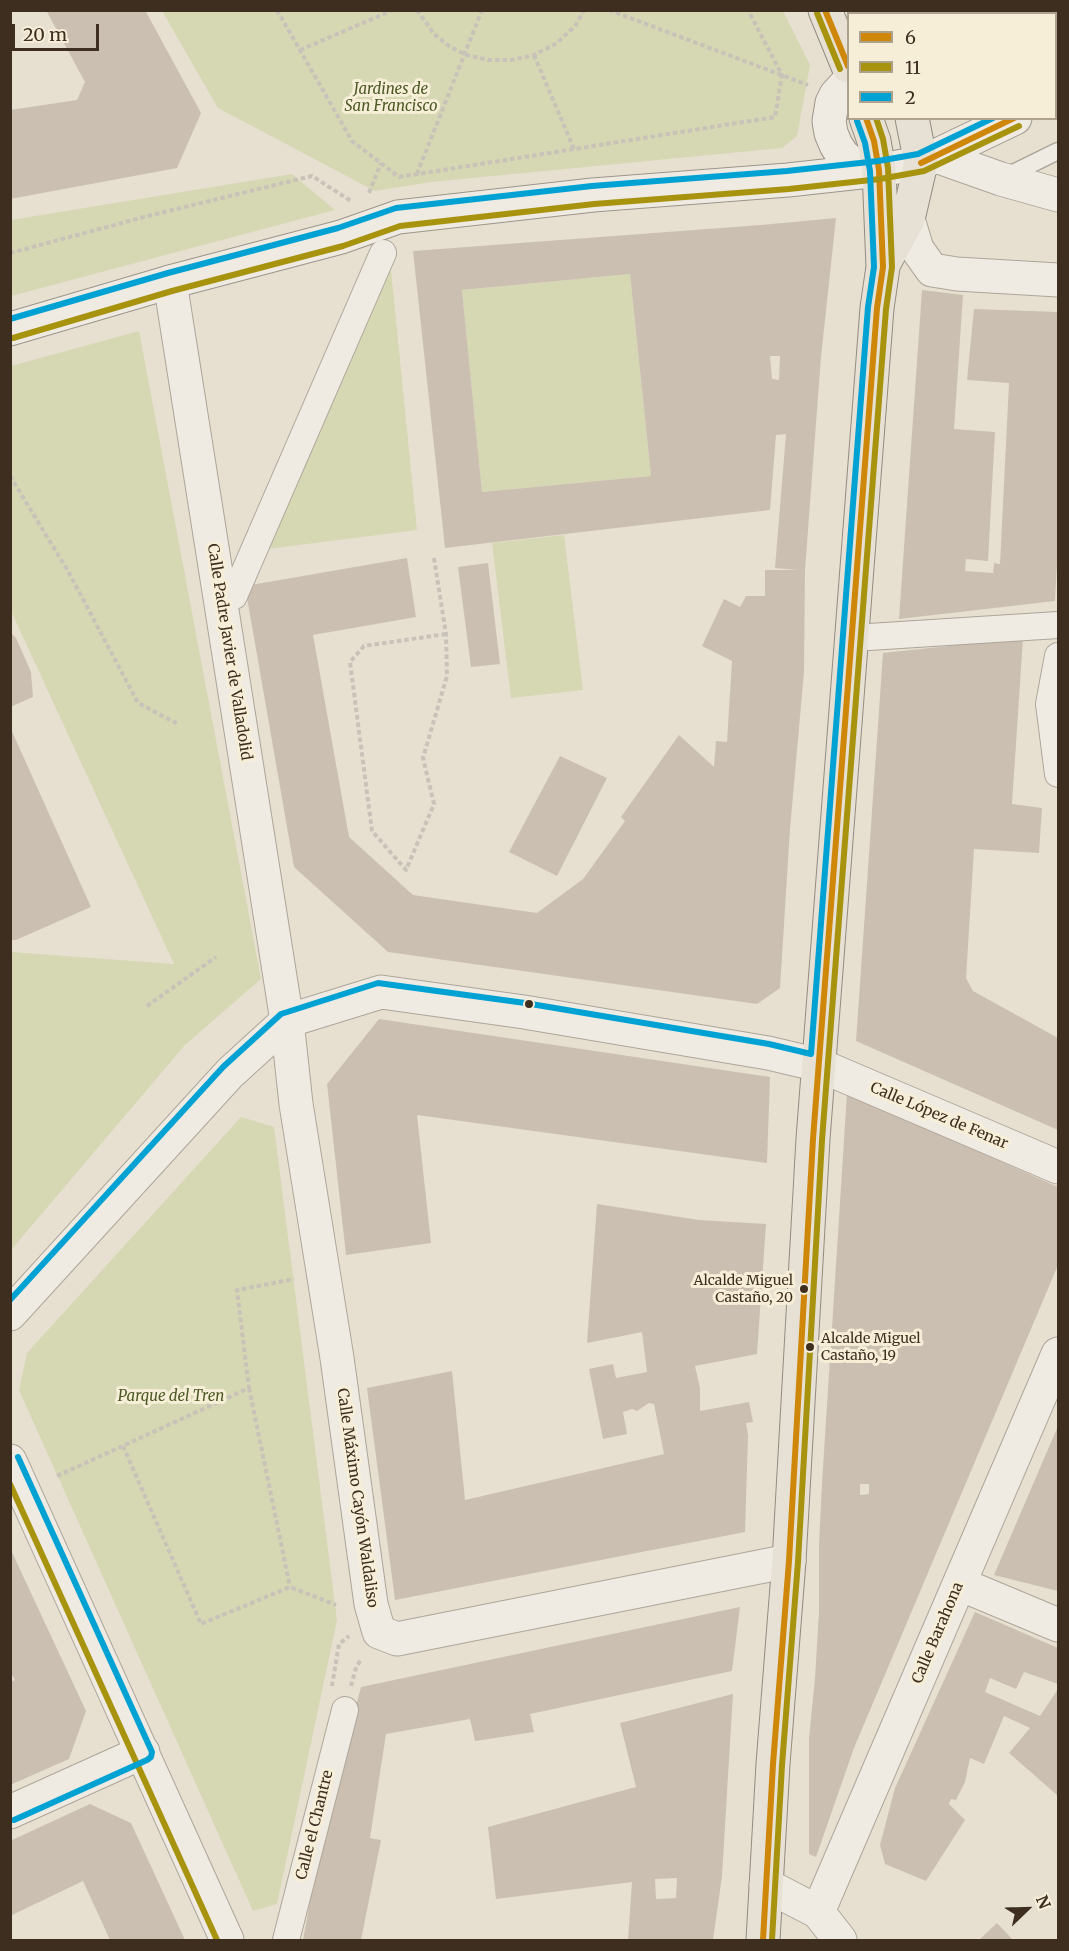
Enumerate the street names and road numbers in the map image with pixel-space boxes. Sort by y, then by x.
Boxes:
street label: Calle Padre Javier de Valladolid [203,542,255,762]
street label: Calle López de Fenar [867,1079,1011,1153]
street label: Calle Máximo Cayón Waldaliso [333,1387,381,1609]
street label: Calle Barahona [909,1580,967,1686]
street label: Calle el Chantre [293,1768,337,1882]

